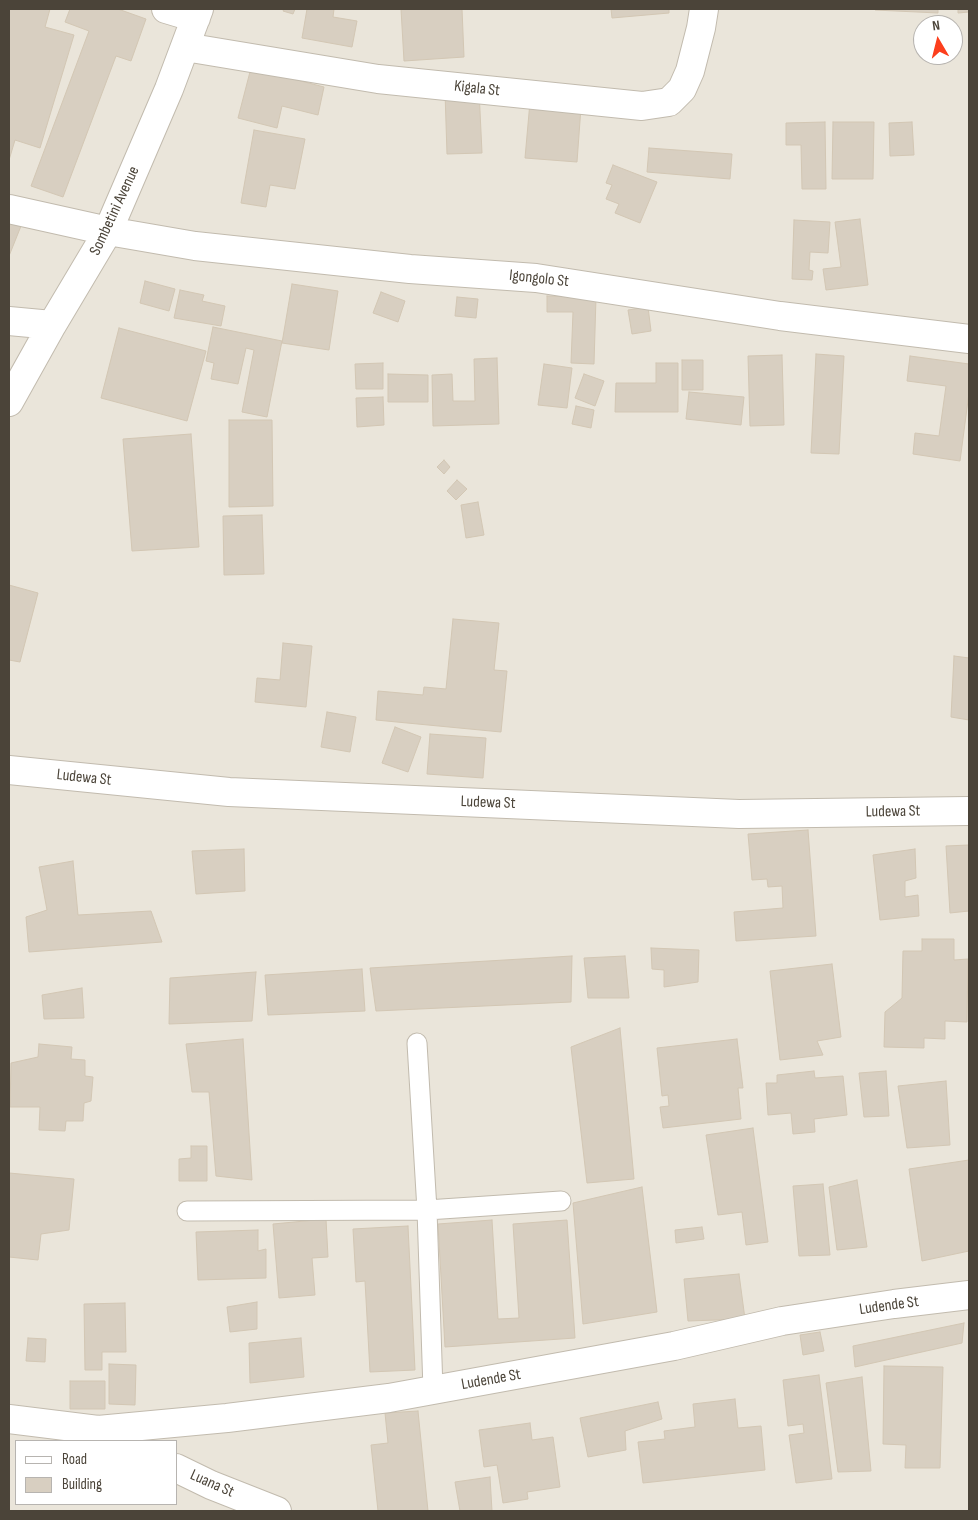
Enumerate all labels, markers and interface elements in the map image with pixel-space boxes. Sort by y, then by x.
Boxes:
north arrow [913,15,963,65]
text: N [931,17,941,35]
street label: Kigala St [453,77,501,101]
street label: Sombetini Avenue [86,163,144,259]
street label: Igongolo St [508,266,570,292]
street label: Ludewa St [56,766,112,790]
street label: Ludewa St [460,792,516,814]
street label: Ludewa St [865,802,921,822]
street label: Ludende St [858,1292,920,1320]
street label: Ludende St [460,1365,522,1395]
legend [15,1440,178,1505]
text: Road [62,1450,87,1469]
street label: Luana St [187,1466,237,1502]
text: Building [62,1475,102,1494]

